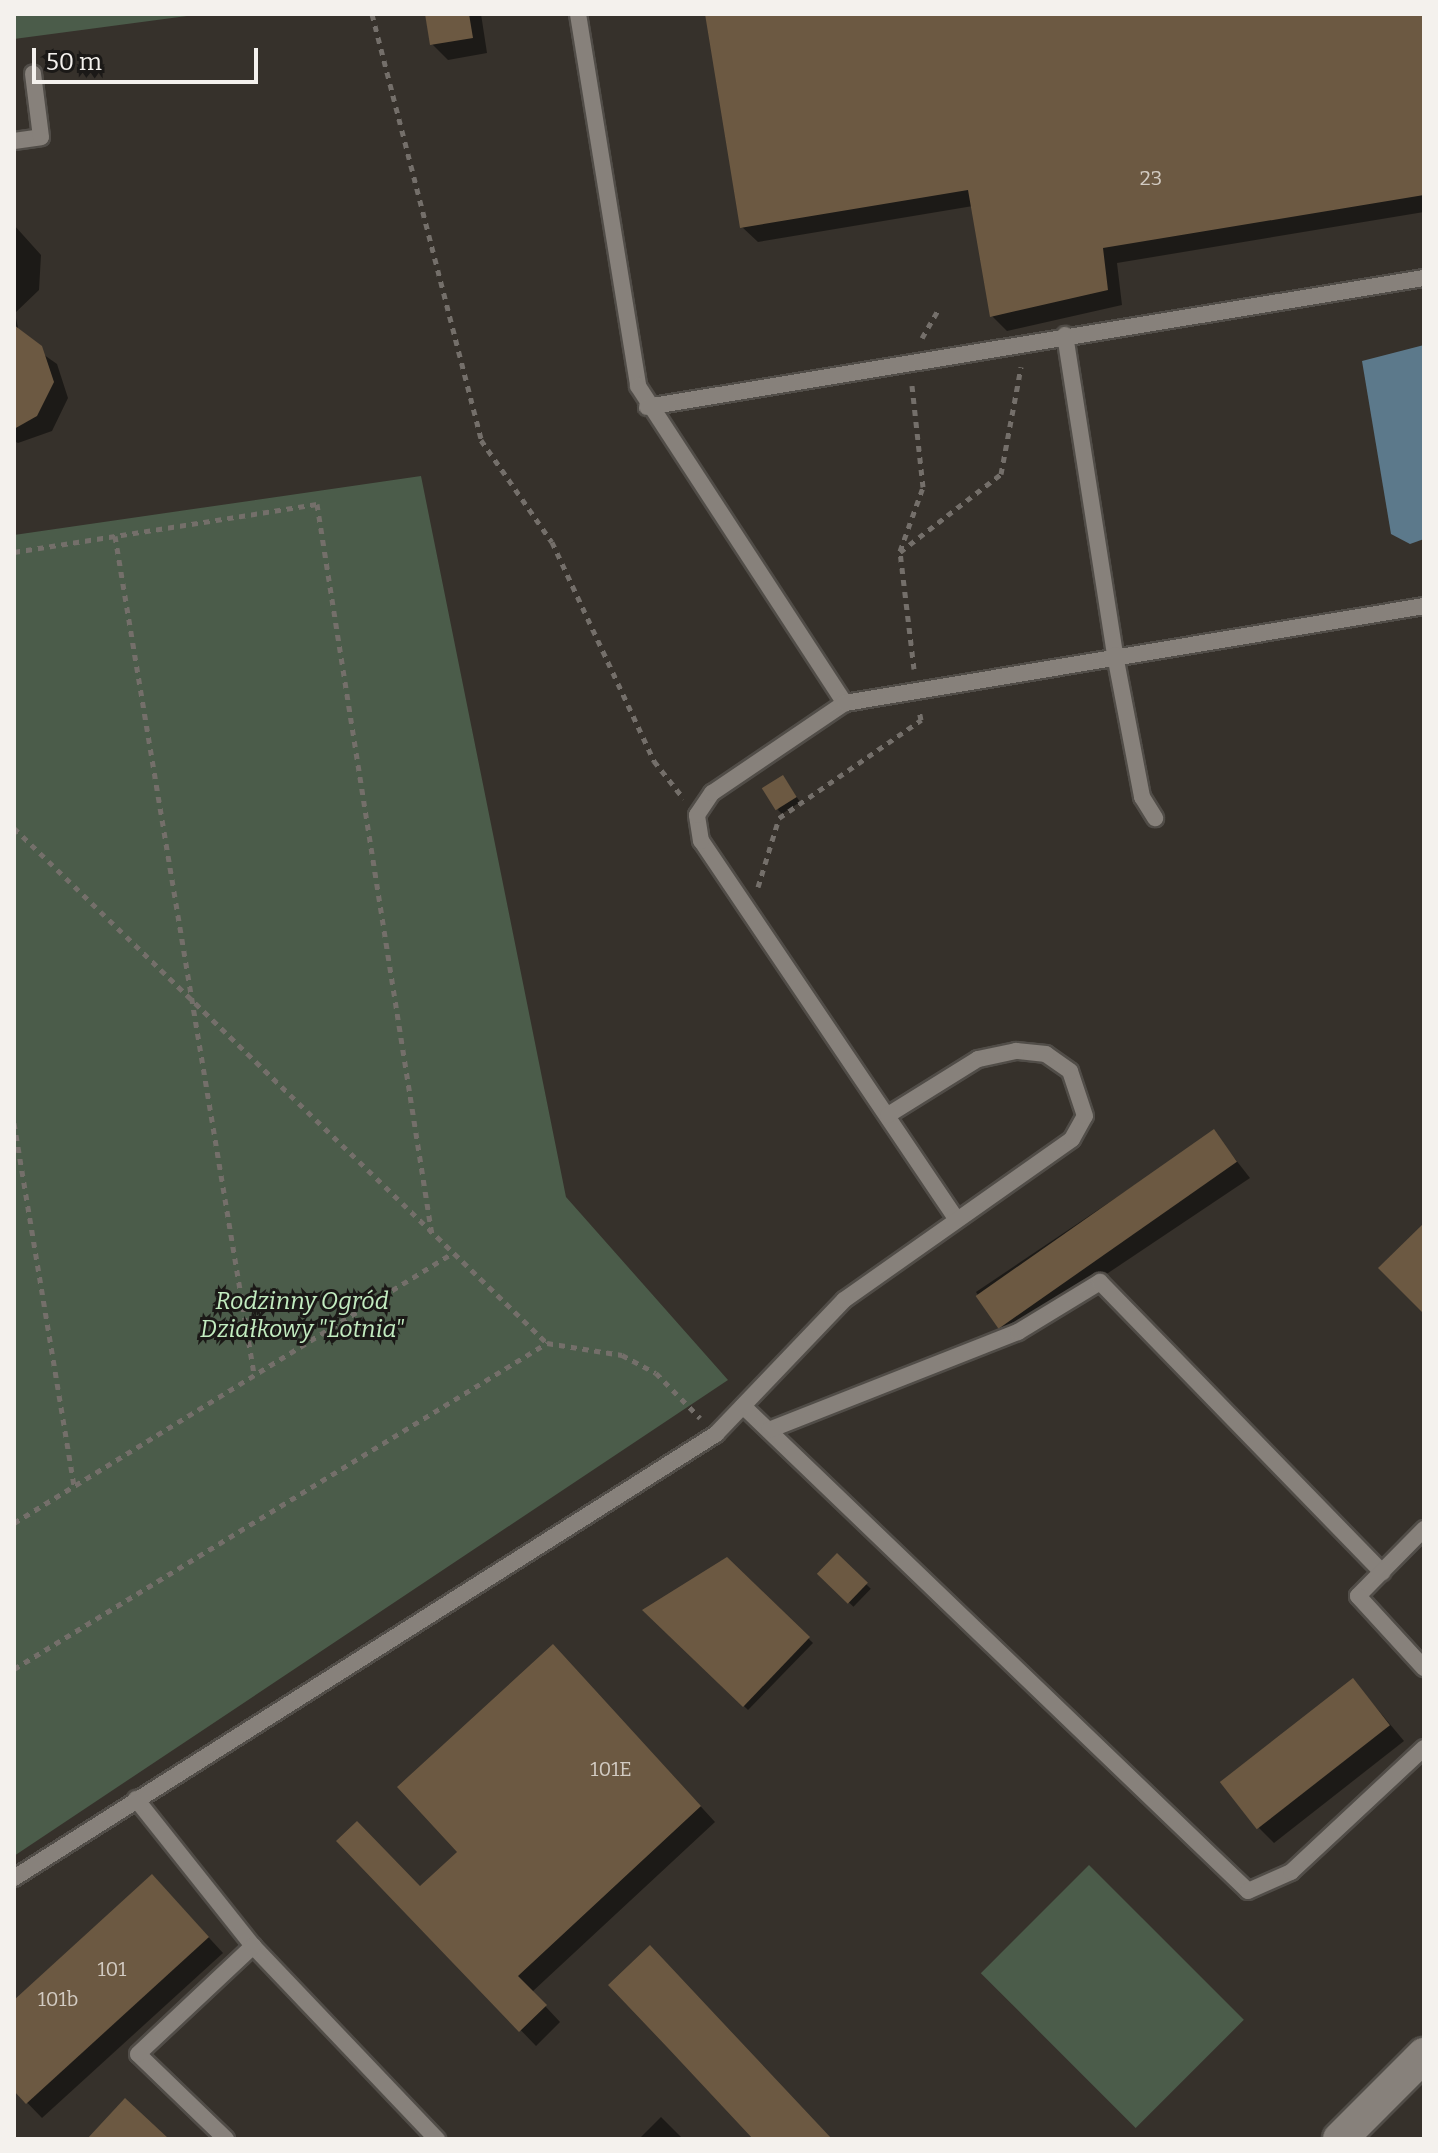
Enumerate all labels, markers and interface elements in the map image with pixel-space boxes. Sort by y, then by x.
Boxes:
scale bar [36,32,262,82]
text: 50 m [46,48,102,76]
house number: 23 [1140,166,1162,190]
park label: Rodzinny Ogród Działkowy "Lotnia" [200,1288,404,1344]
house number: 101E [590,1757,632,1781]
house number: 101 [98,1957,126,1981]
house number: 101b [38,1987,78,2011]

